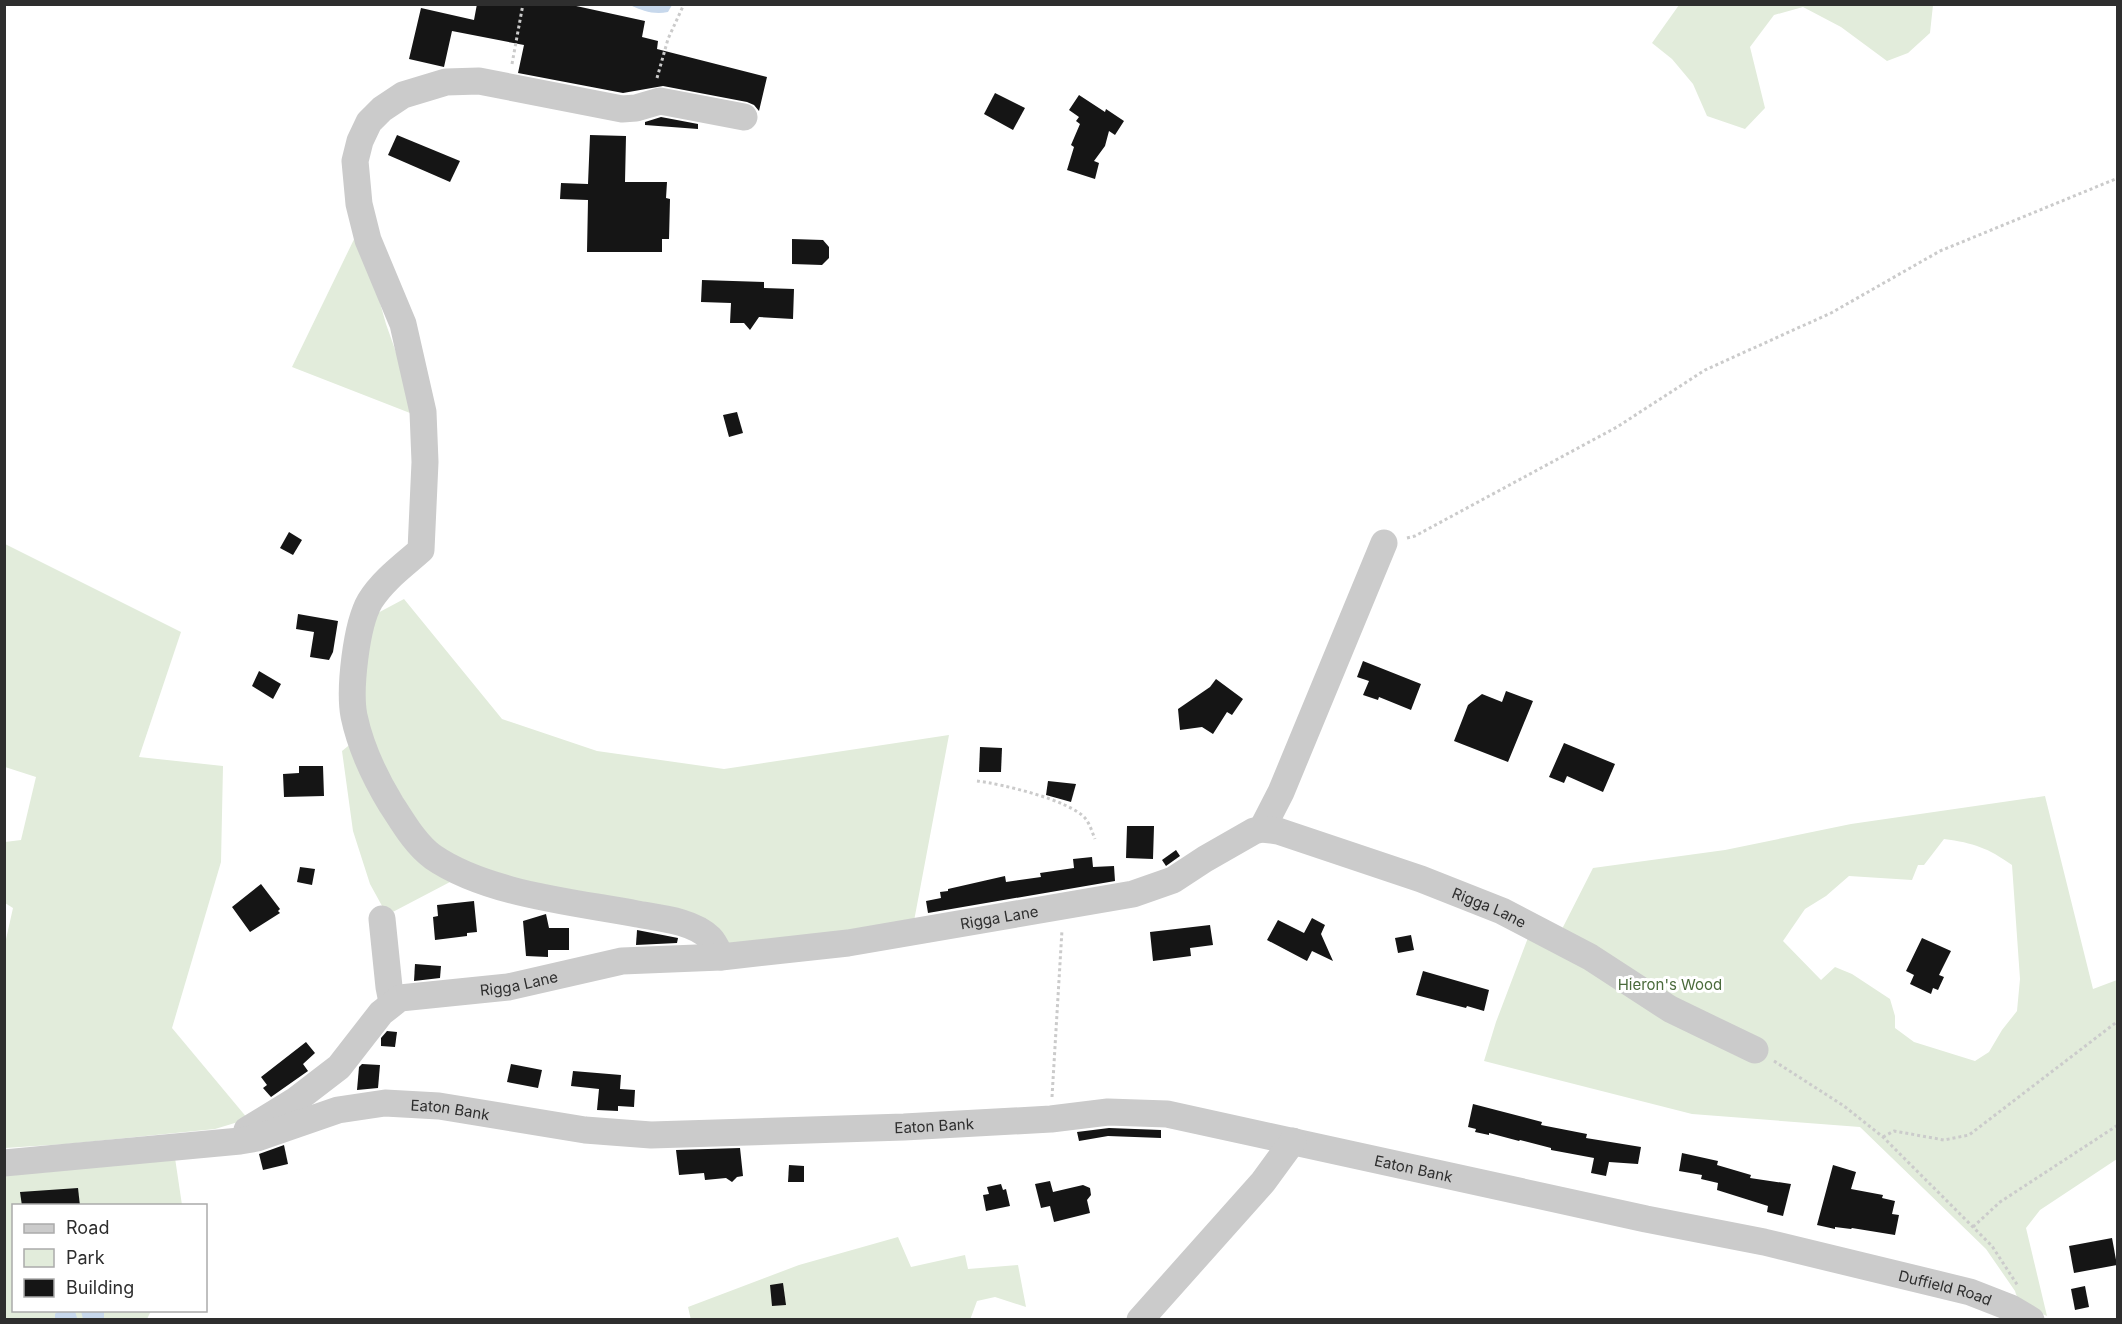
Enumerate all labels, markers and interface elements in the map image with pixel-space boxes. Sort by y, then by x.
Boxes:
street label: Rigga Lane [1450,883,1530,932]
street label: Rigga Lane [959,901,1040,933]
street label: Rigga Lane [479,966,559,999]
park label: Hieron's Wood [1618,975,1722,994]
street label: Eaton Bank [410,1095,492,1124]
street label: Eaton Bank [894,1114,975,1137]
street label: Eaton Bank [1373,1150,1455,1186]
legend [12,1204,207,1312]
text: Road [66,1217,109,1238]
text: Park [66,1247,105,1268]
street label: Duffield Road [1897,1266,1995,1309]
text: Building [66,1277,134,1298]

